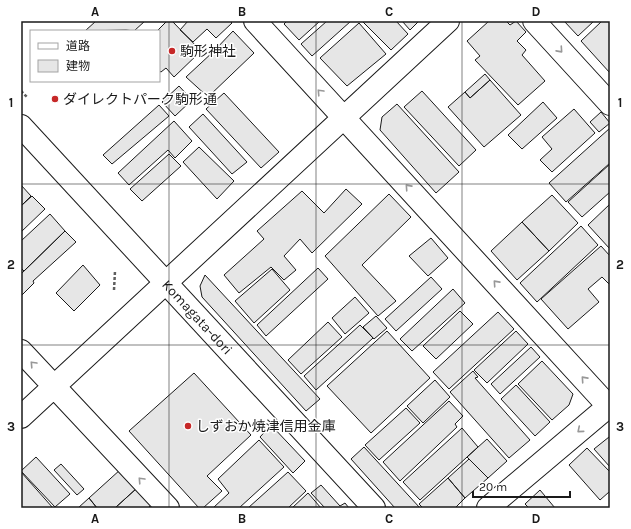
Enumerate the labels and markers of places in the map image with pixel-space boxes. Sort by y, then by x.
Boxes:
place label: 駒形神社 [180,43,236,60]
marker: 駒形神社 [167,46,177,56]
place label: ダイレクトパーク駒形通 [63,91,217,108]
marker: ダイレクトパーク駒形通 [50,94,60,104]
place label: しずおか焼津信用金庫 [196,418,336,435]
marker: しずおか焼津信用金庫 [183,421,193,431]

